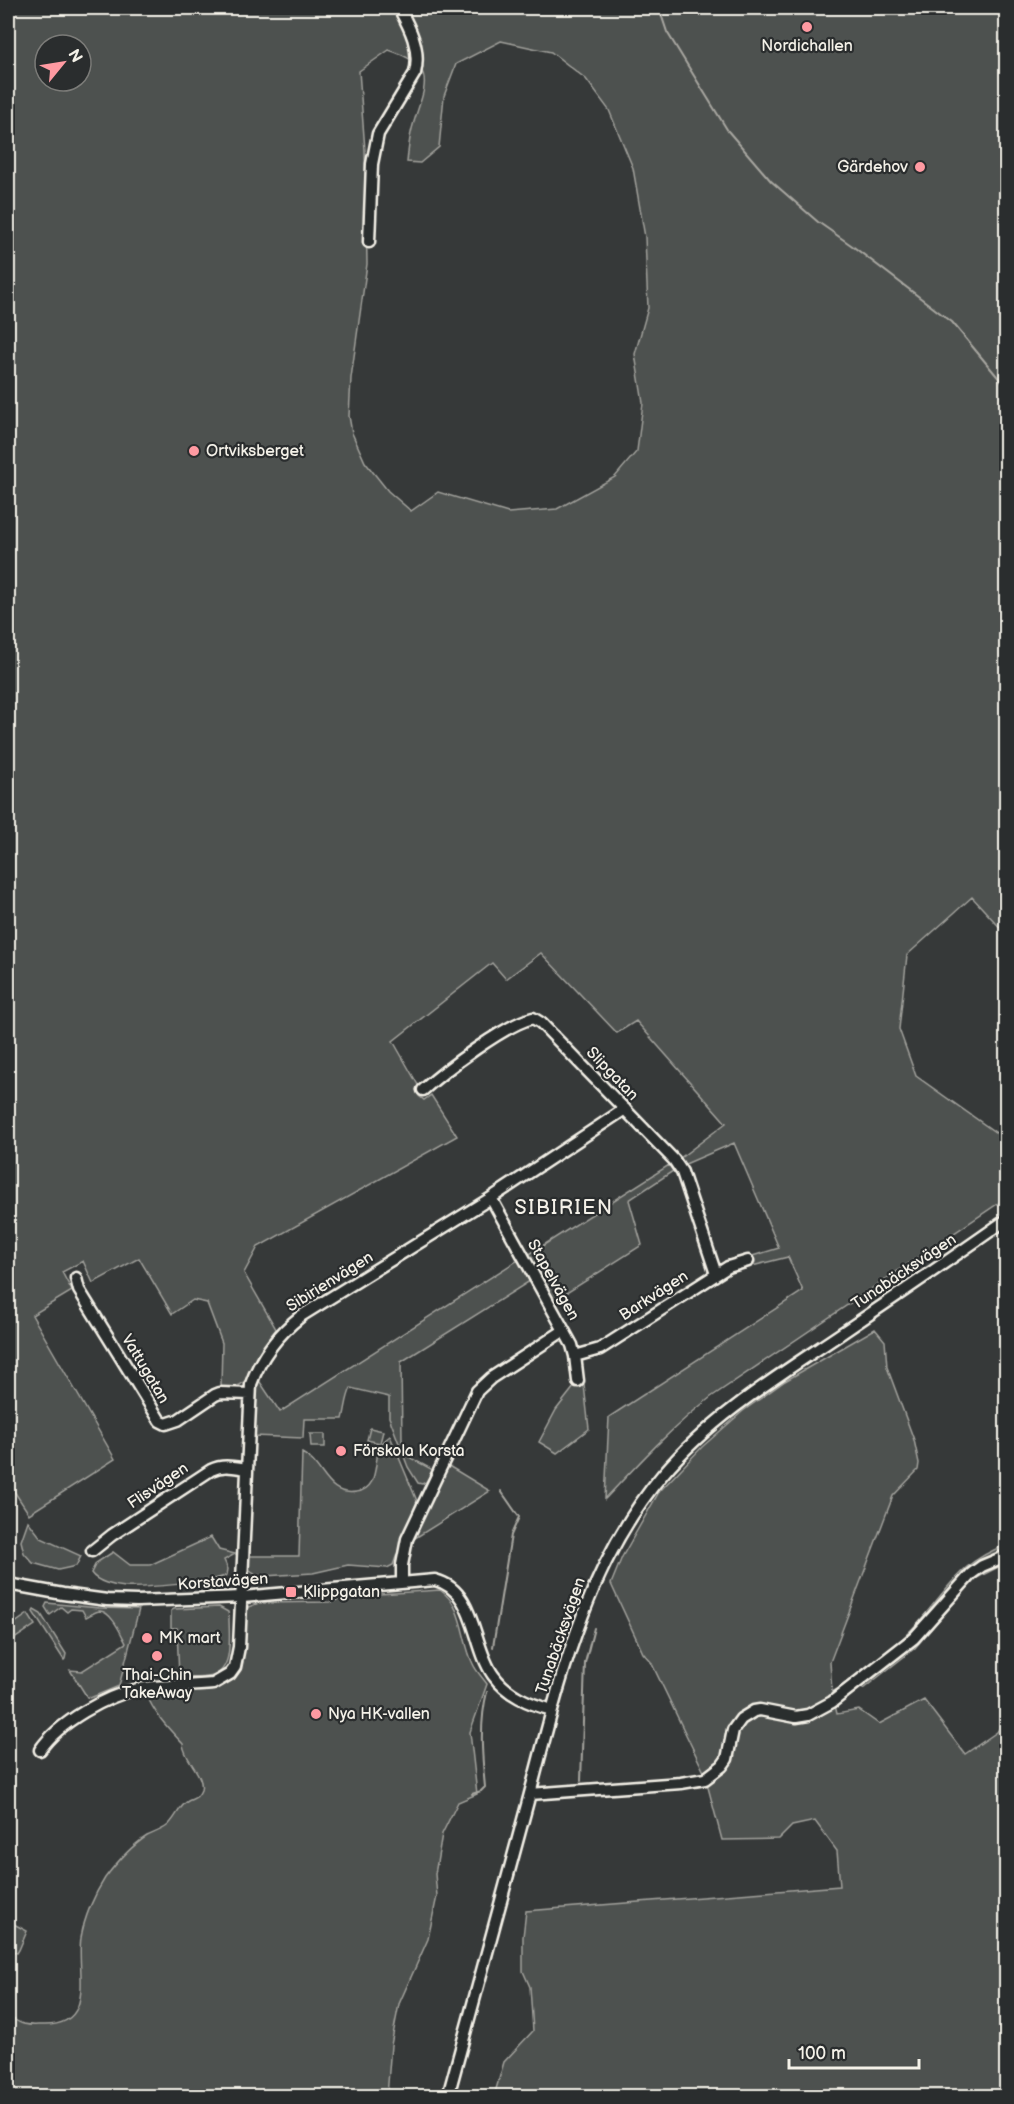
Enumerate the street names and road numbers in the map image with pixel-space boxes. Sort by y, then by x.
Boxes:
street label: Slipgatan [582,1043,642,1105]
street label: Tunabäcksvägen [848,1230,960,1314]
street label: Stapelvägen [523,1236,583,1324]
street label: Sibirienvägen [283,1248,377,1316]
street label: Barkvägen [616,1267,692,1325]
street label: Vattugatan [117,1331,173,1407]
street label: Flisvägen [124,1459,192,1513]
street label: Korstavägen [177,1569,269,1595]
street label: Tunabäcksvägen [532,1575,590,1697]

